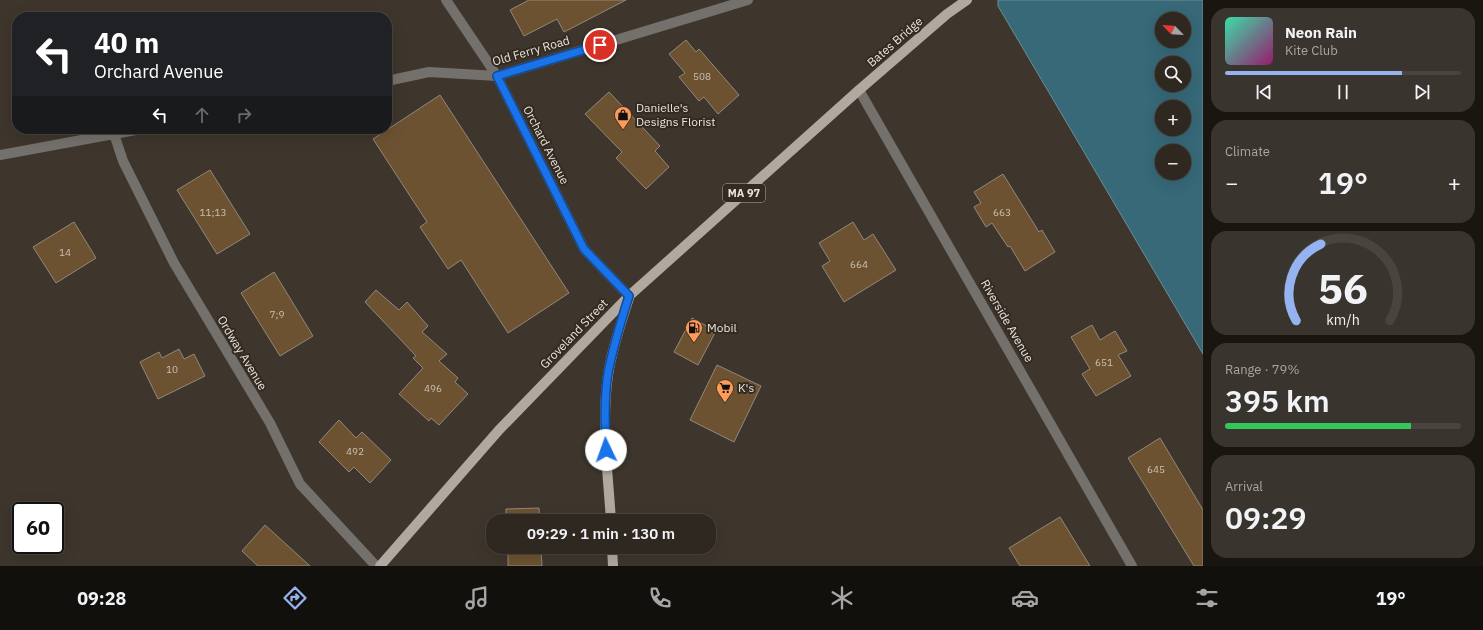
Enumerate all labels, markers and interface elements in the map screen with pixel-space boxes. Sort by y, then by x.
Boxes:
north arrow [1155,12,1191,48]
map controls [1155,12,1191,180]
street label: Bates Bridge [864,13,926,70]
text: Neon Rain [1285,23,1357,42]
text: 40 m [94,24,159,61]
icon: left [28,28,80,80]
pin [583,28,617,62]
street label: Old Ferry Road [490,32,571,69]
icon: arrive [589,34,611,56]
text: Kite Club [1285,42,1338,59]
button: search [1155,56,1191,92]
text: Orchard Avenue [94,60,223,83]
house number: 508 [693,70,711,83]
icon: previous [1253,81,1275,103]
icon: pause [1332,81,1354,103]
icon: next [1411,81,1433,103]
place label: Danielle's Designs Florist [636,100,715,129]
button: + [1155,100,1191,136]
street label: Orchard Avenue [520,103,573,187]
icon: left [149,104,171,126]
icon: ahead [191,104,213,126]
icon: right [233,104,255,126]
shop icon: Danielle's Designs Florist [613,105,633,130]
text: Climate [1225,143,1270,160]
button: − [1155,144,1191,180]
text: 19° [1318,163,1368,202]
text: − [1225,168,1238,197]
text: + [1448,168,1461,197]
road number: MA 97 [723,184,765,202]
house number: 11;13 [200,206,226,219]
house number: 663 [993,206,1011,219]
house number: 14 [59,246,71,259]
house number: 664 [850,258,868,271]
text: 56 [1318,261,1368,315]
street label: Riverside Avenue [978,277,1037,365]
street label: Groveland Street [537,296,611,372]
house number: 7;9 [270,308,284,321]
text: km/h [1326,310,1360,329]
street label: Ordway Avenue [214,313,271,393]
fuel station icon: Mobil [684,318,704,343]
place label: Mobil [707,320,737,335]
house number: 651 [1095,356,1113,369]
text: Range · 79% [1225,361,1299,378]
house number: 10 [166,363,178,376]
supermarket icon: K's [715,378,735,403]
place label: K's [738,380,754,395]
text: 395 km [1225,381,1330,420]
house number: 496 [424,382,442,395]
position arrow [585,429,627,471]
house number: 492 [346,445,364,458]
house number: 645 [1147,463,1165,476]
text: Arrival [1225,478,1263,495]
text: 09:29 [1225,498,1307,537]
speed limit sign: 60 [12,502,64,554]
text: 09:29 · 1 min · 130 m [527,524,675,543]
icon: directions [281,584,309,612]
icon: music [463,584,491,612]
icon: phone [646,584,674,612]
icon: climate [828,584,856,612]
icon: car [1011,584,1039,612]
icon: filters [1193,584,1221,612]
text: 09:28 [77,587,126,610]
text: 19° [1376,587,1406,610]

